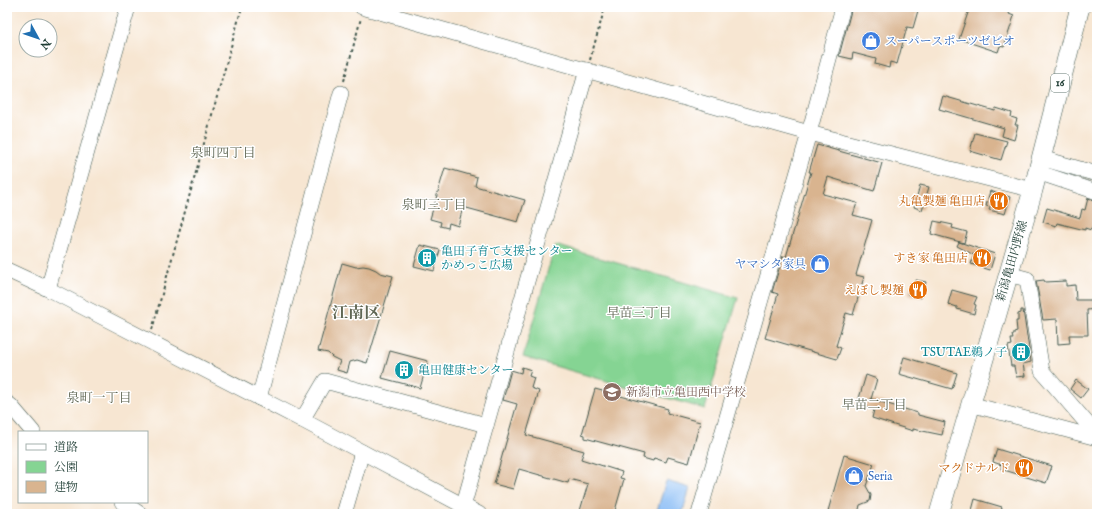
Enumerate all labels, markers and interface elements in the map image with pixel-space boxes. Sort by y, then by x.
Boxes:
north arrow [18,18,58,58]
shop icon: スーパースポーツゼビオ [860,30,882,52]
place label: スーパースポーツゼビオ [885,34,1015,49]
text: N [36,35,54,52]
road number: 16 [1051,74,1069,92]
district label: 泉町四丁目 [190,145,256,162]
restaurant icon: 丸亀製麺 亀田店 [988,190,1010,212]
place label: 丸亀製麺 亀田店 [898,194,985,209]
district label: 泉町三丁目 [401,197,467,214]
street label: 新潟亀田内野線 [993,219,1031,303]
place label: 亀田子育て支援センター かめっこ広場 [441,244,573,273]
building icon: 亀田子育て支援センター かめっこ広場 [416,247,438,269]
restaurant icon: すき家 亀田店 [971,247,993,269]
place label: すき家 亀田店 [893,251,968,266]
shop icon: ヤマシタ家具 [809,253,831,275]
place label: ヤマシタ家具 [734,257,806,272]
restaurant icon: えぼし製麺 [907,279,929,301]
place label: えぼし製麺 [844,283,904,298]
district label: 江南区 [332,304,380,324]
district label: 早苗三丁目 [606,305,672,322]
building icon: TSUTAE鵜ノ子 [1010,341,1032,363]
place label: TSUTAE鵜ノ子 [921,345,1007,360]
building icon: 亀田健康センター [393,359,415,381]
place label: 亀田健康センター [418,363,514,378]
school or university icon: 新潟市立亀田西中学校 [601,381,623,403]
place label: 新潟市立亀田西中学校 [626,385,746,400]
district label: 泉町一丁目 [66,390,132,407]
district label: 早苗二丁目 [841,397,907,414]
legend [18,431,148,503]
text: 道路 [54,440,78,455]
restaurant icon: マクドナルド [1013,457,1035,479]
text: 公園 [54,460,78,475]
place label: マクドナルド [939,461,1010,476]
shop icon: Seria [843,465,865,487]
place label: Seria [868,469,893,484]
text: 建物 [54,480,78,495]

